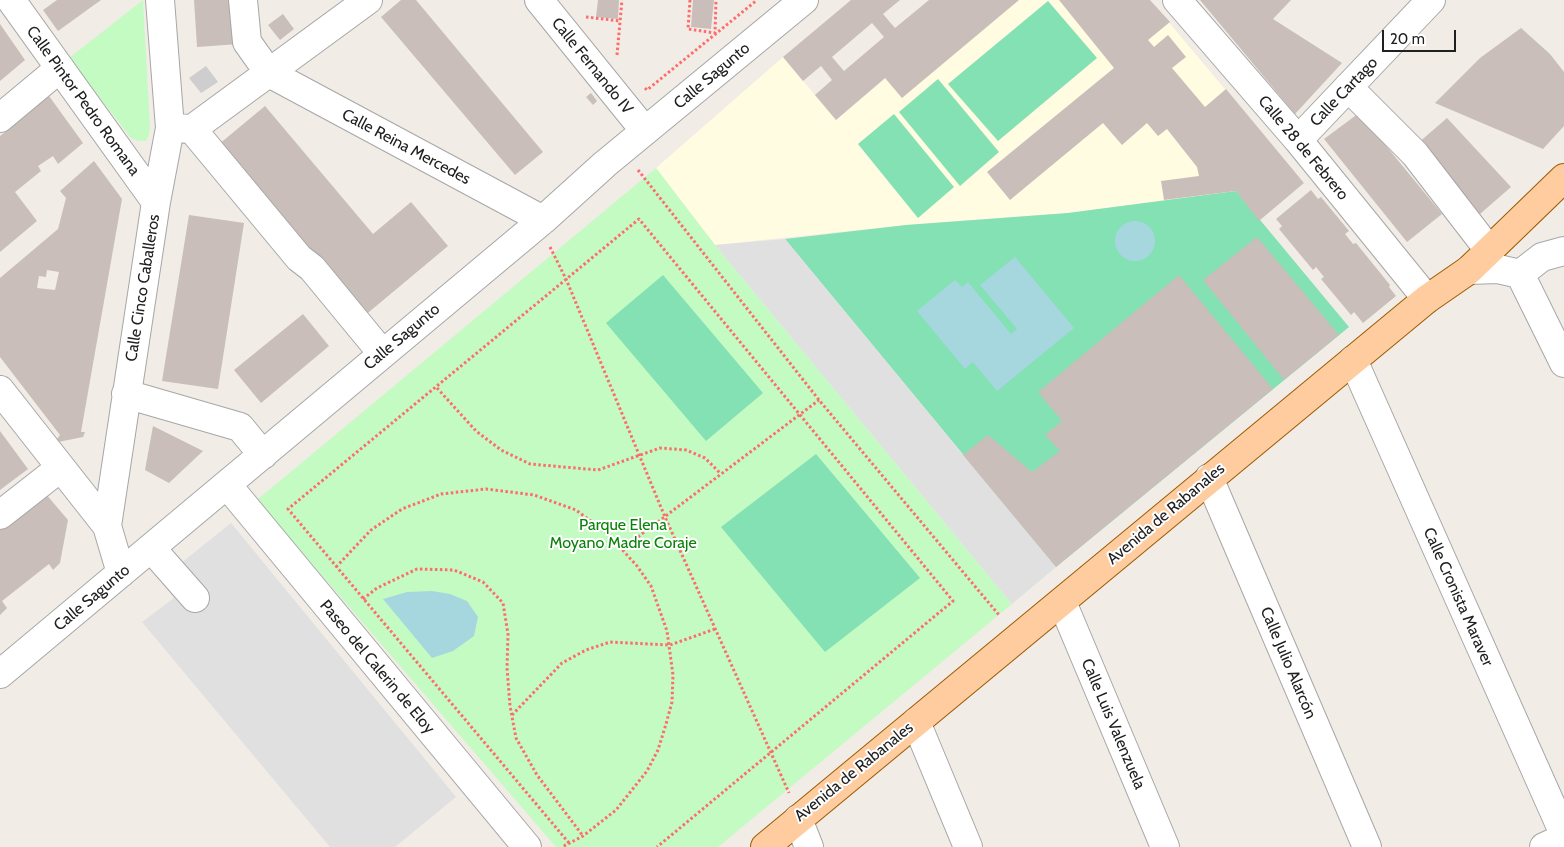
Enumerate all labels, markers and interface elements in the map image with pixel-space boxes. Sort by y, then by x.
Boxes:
street label: Calle Fernando IV [547,14,637,118]
scale bar [1384,20,1458,52]
street label: Calle Pintor Pedro Romana [22,22,144,180]
text: 20 m [1390,30,1425,48]
street label: Calle Sagunto [670,39,754,113]
street label: Calle Cartago [1306,53,1382,131]
street label: Calle 28 de Febrero [1254,92,1352,204]
street label: Calle Reina Mercedes [338,105,474,189]
street label: Calle Cinco Caballeros [122,213,164,363]
street label: Calle Sagunto [360,300,444,374]
street label: Avenida de Rabanales [1103,459,1229,569]
park label: Parque Elena Moyano Madre Coraje [549,515,697,553]
street label: Calle Cronista Maraver [1419,525,1497,669]
street label: Calle Sagunto [50,561,134,635]
street label: Paseo del Calerin de Eloy [315,596,439,738]
street label: Calle Julio Alarcón [1256,604,1320,722]
street label: Calle Luis Valenzuela [1077,656,1149,792]
street label: Avenida de Rabanales [791,718,917,826]

